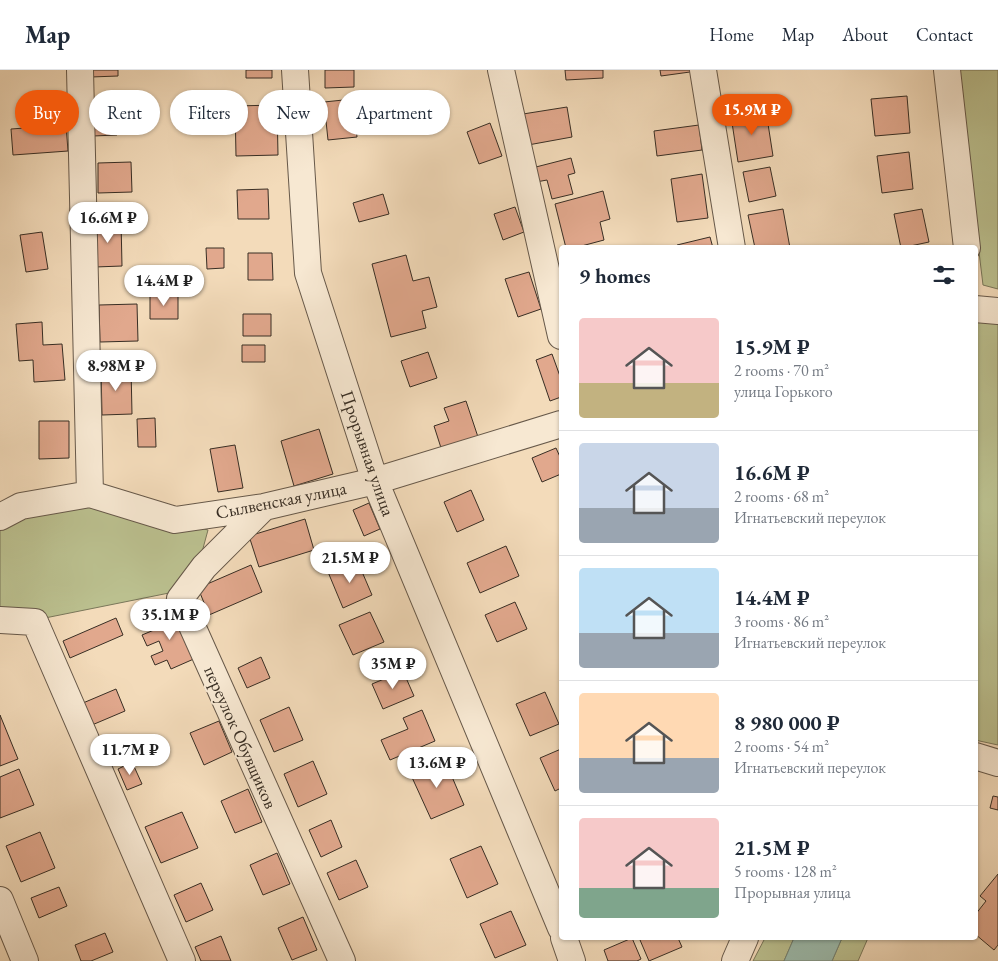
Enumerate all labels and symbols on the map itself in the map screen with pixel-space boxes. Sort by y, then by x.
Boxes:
pin: 15.9M ₽ [706,93,798,136]
pin: 16.6M ₽ [62,202,154,244]
pin: 14.4M ₽ [118,264,210,307]
pin: 8.98M ₽ [70,350,162,392]
street label: Прорывная улица [336,387,401,520]
street label: Сылвенская улица [214,476,349,524]
pin: 21.5M ₽ [304,542,396,584]
pin: 35.1M ₽ [124,598,216,641]
pin: 35M ₽ [358,648,428,690]
street label: переулок Обувщиков [199,662,283,812]
pin: 11.7M ₽ [84,734,176,776]
pin: 13.6M ₽ [391,746,483,789]

